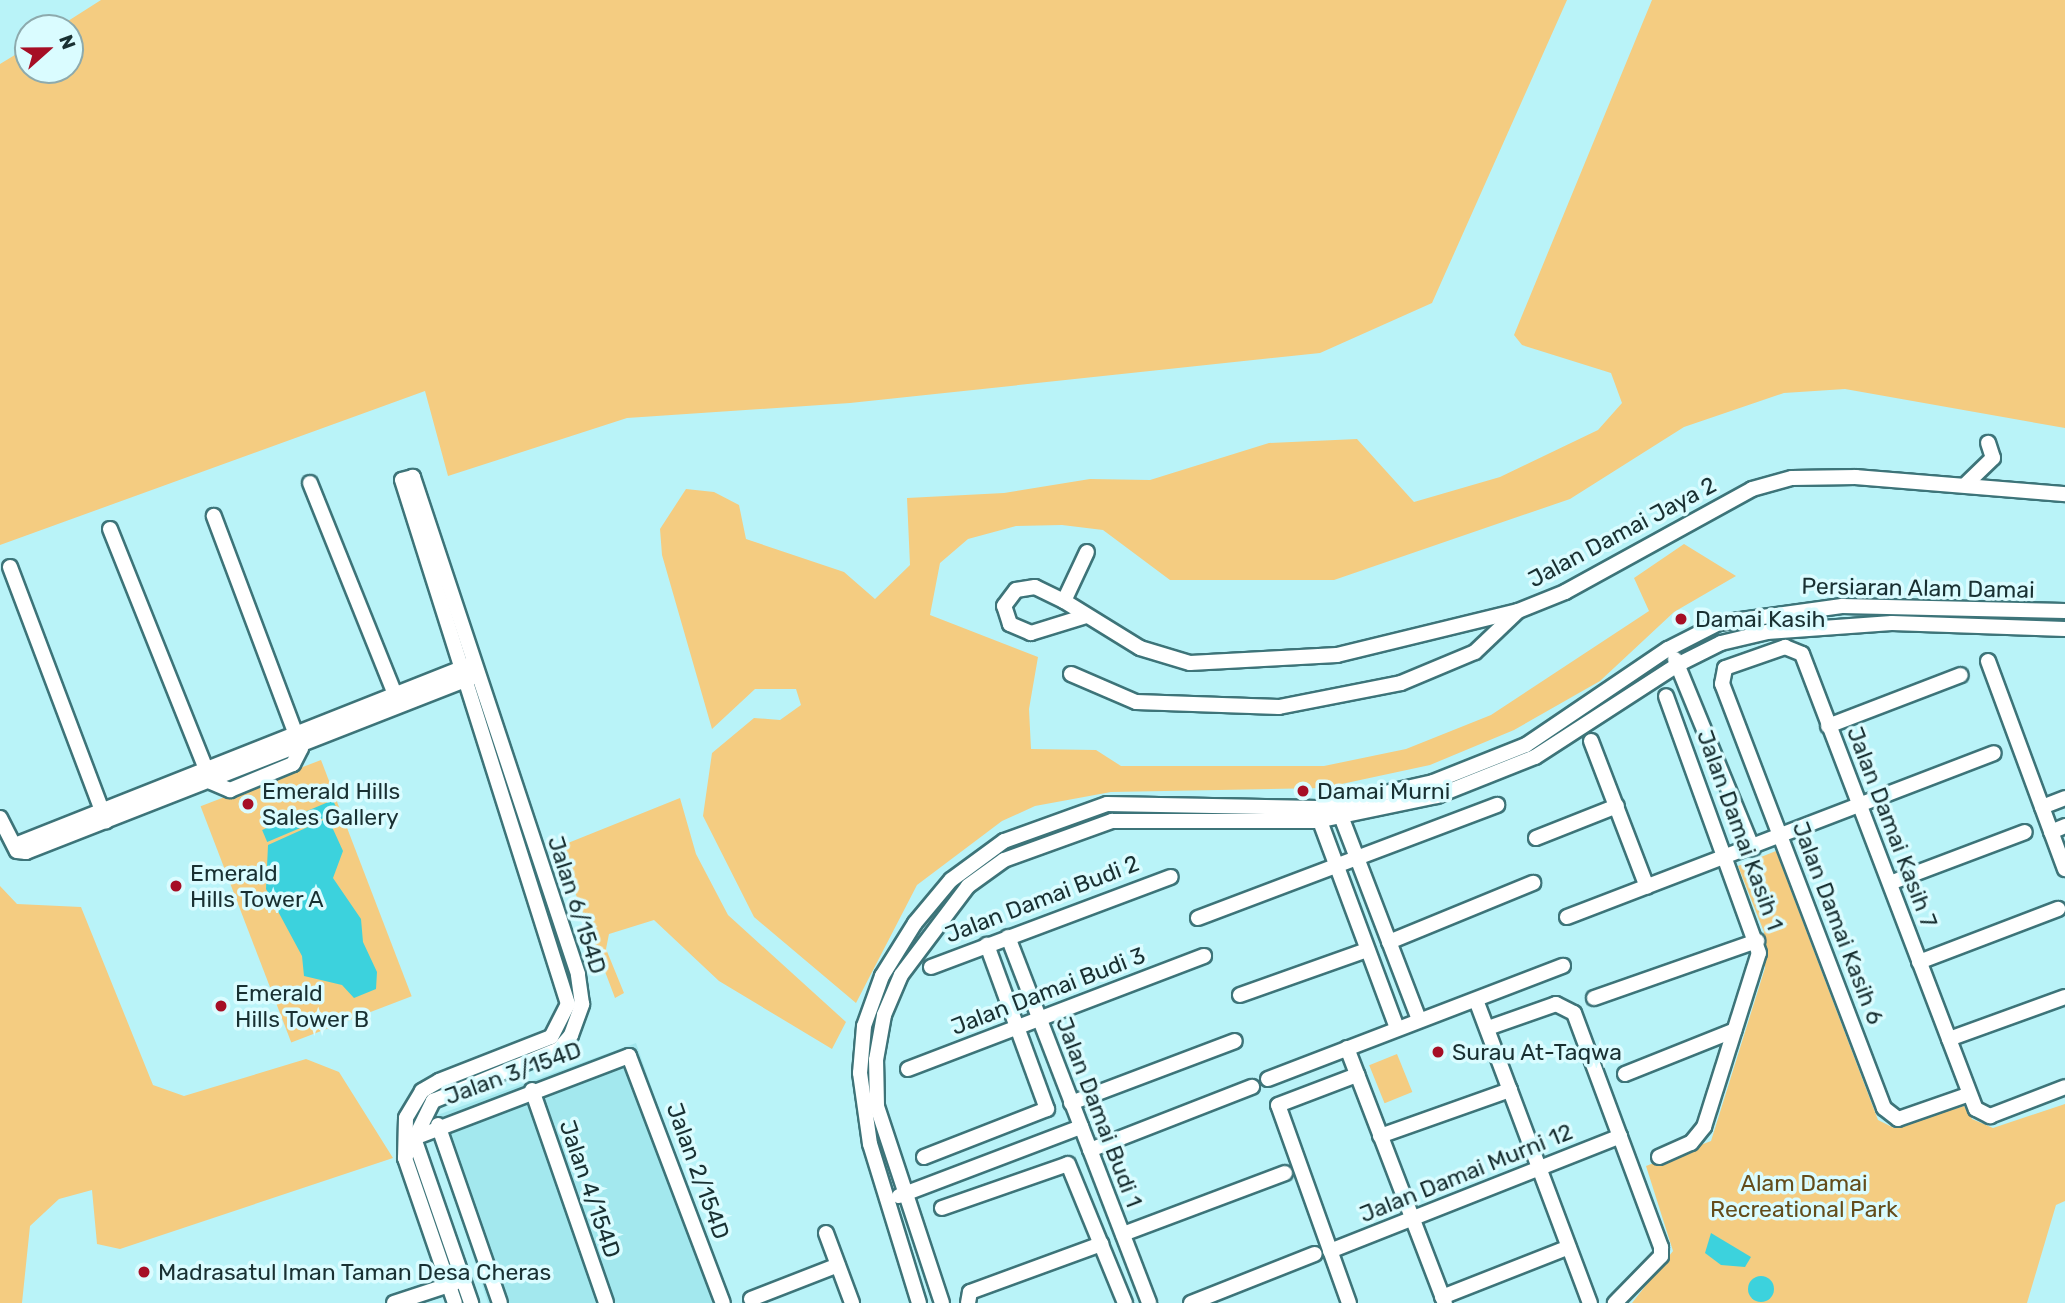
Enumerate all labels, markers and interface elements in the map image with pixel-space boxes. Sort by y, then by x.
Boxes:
north arrow [14,14,84,84]
text: N [54,32,80,53]
street label: Jalan Damai Jaya 2 [1523,471,1721,593]
street label: Persiaran Alam Damai [1801,572,2035,604]
place label: Damai Kasih [1695,605,1826,633]
marker: Damai Kasih [1673,611,1689,627]
street label: Jalan Damai Kasih 7 [1841,723,1943,931]
street label: Jalan Damai Kasih 1 [1691,726,1789,934]
place label: Emerald Hills Sales Gallery [262,777,400,831]
place label: Damai Murni [1317,777,1450,805]
marker: Damai Murni [1295,783,1311,799]
marker: Emerald Hills Sales Gallery [240,796,256,812]
street label: Jalan Damai Kasih 6 [1787,818,1889,1028]
street label: Jalan 6/154D [542,833,612,977]
street label: Jalan Damai Budi 2 [941,849,1143,949]
place label: Emerald Hills Tower A [190,859,325,913]
marker: Emerald Hills Tower A [168,878,184,894]
street label: Jalan Damai Budi 3 [947,941,1149,1041]
place label: Emerald Hills Tower B [235,979,370,1033]
marker: Emerald Hills Tower B [213,998,229,1014]
street label: Jalan Damai Budi 1 [1050,1013,1148,1211]
street label: Jalan 3/154D [441,1036,585,1110]
place label: Surau At-Taqwa [1452,1038,1622,1066]
marker: Surau At-Taqwa [1430,1044,1446,1060]
street label: Jalan 2/154D [661,1099,735,1243]
street label: Jalan 4/154D [554,1116,626,1262]
street label: Jalan Damai Murni 12 [1355,1118,1577,1228]
park label: Alam Damai Recreational Park [1710,1169,1898,1223]
place label: Madrasatul Iman Taman Desa Cheras [158,1258,552,1286]
marker: Madrasatul Iman Taman Desa Cheras [136,1264,152,1280]

